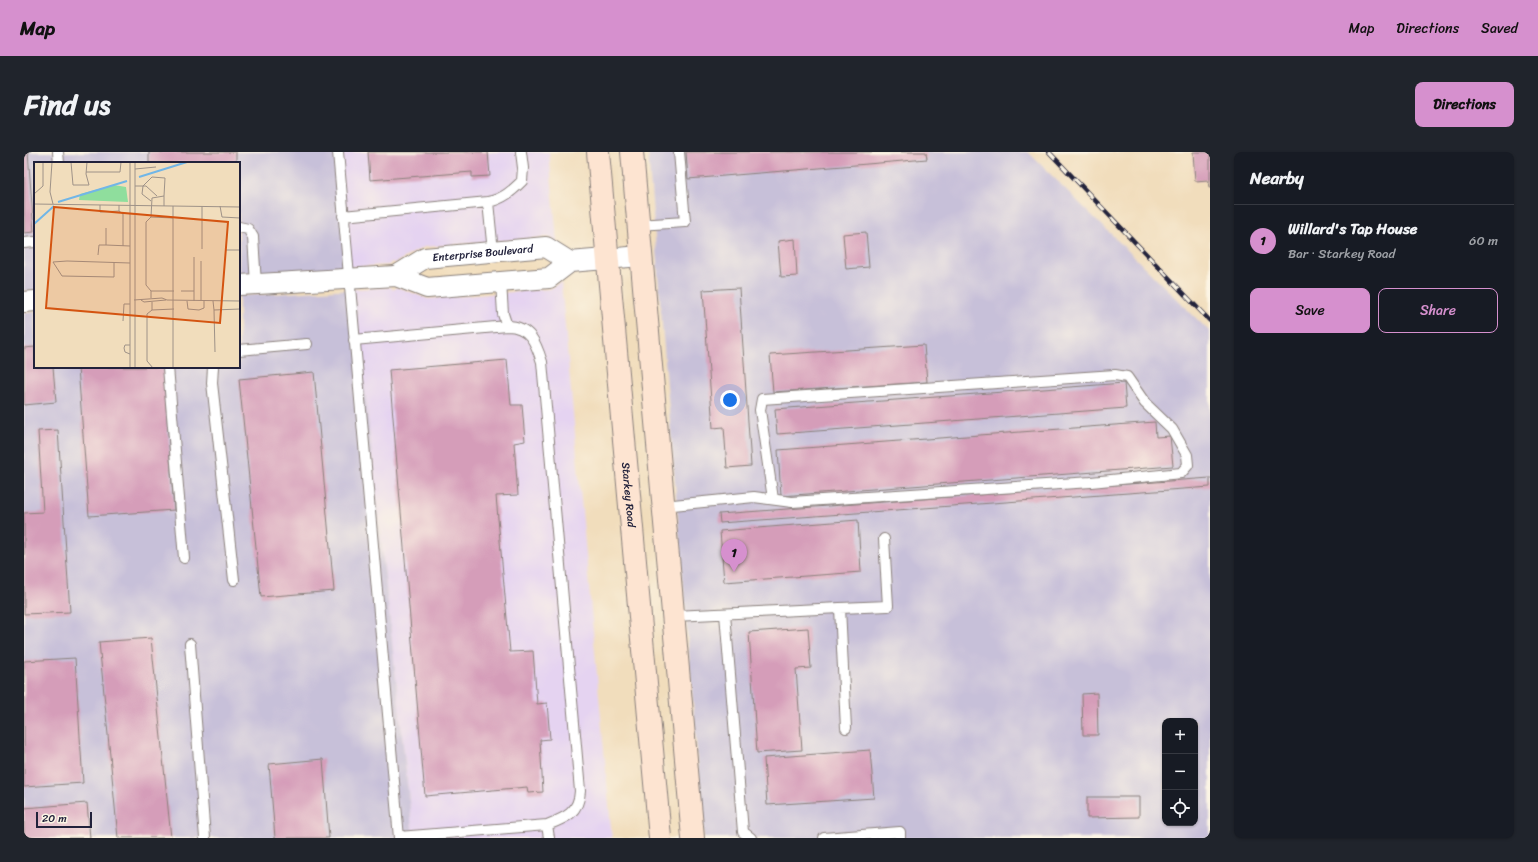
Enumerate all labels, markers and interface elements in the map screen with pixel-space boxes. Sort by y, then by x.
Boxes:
text: Map [20,12,55,45]
text: Map [1348,16,1374,41]
text: Directions [1396,16,1459,41]
text: Saved [1481,16,1518,41]
text: Find us [24,80,111,129]
button: Directions [1415,82,1514,127]
inset map [34,162,240,368]
text: Nearby [1250,163,1304,193]
text: Willard's Tap House [1288,216,1418,242]
text: 1 [1260,229,1266,252]
text: 60 m [1469,229,1498,252]
street label: Enterprise Boulevard [432,239,535,267]
text: Bar · Starkey Road [1288,242,1395,265]
button: Save [1250,288,1370,333]
button: Share [1378,288,1498,333]
your location [720,390,740,410]
street label: Starkey Road [616,461,641,529]
pin: 1 [721,539,747,572]
map controls [1162,718,1198,826]
button: + [1162,718,1198,754]
button: − [1162,754,1198,790]
button: locate [1162,790,1198,826]
text: 20 m [42,809,67,828]
scale bar [36,810,92,829]

